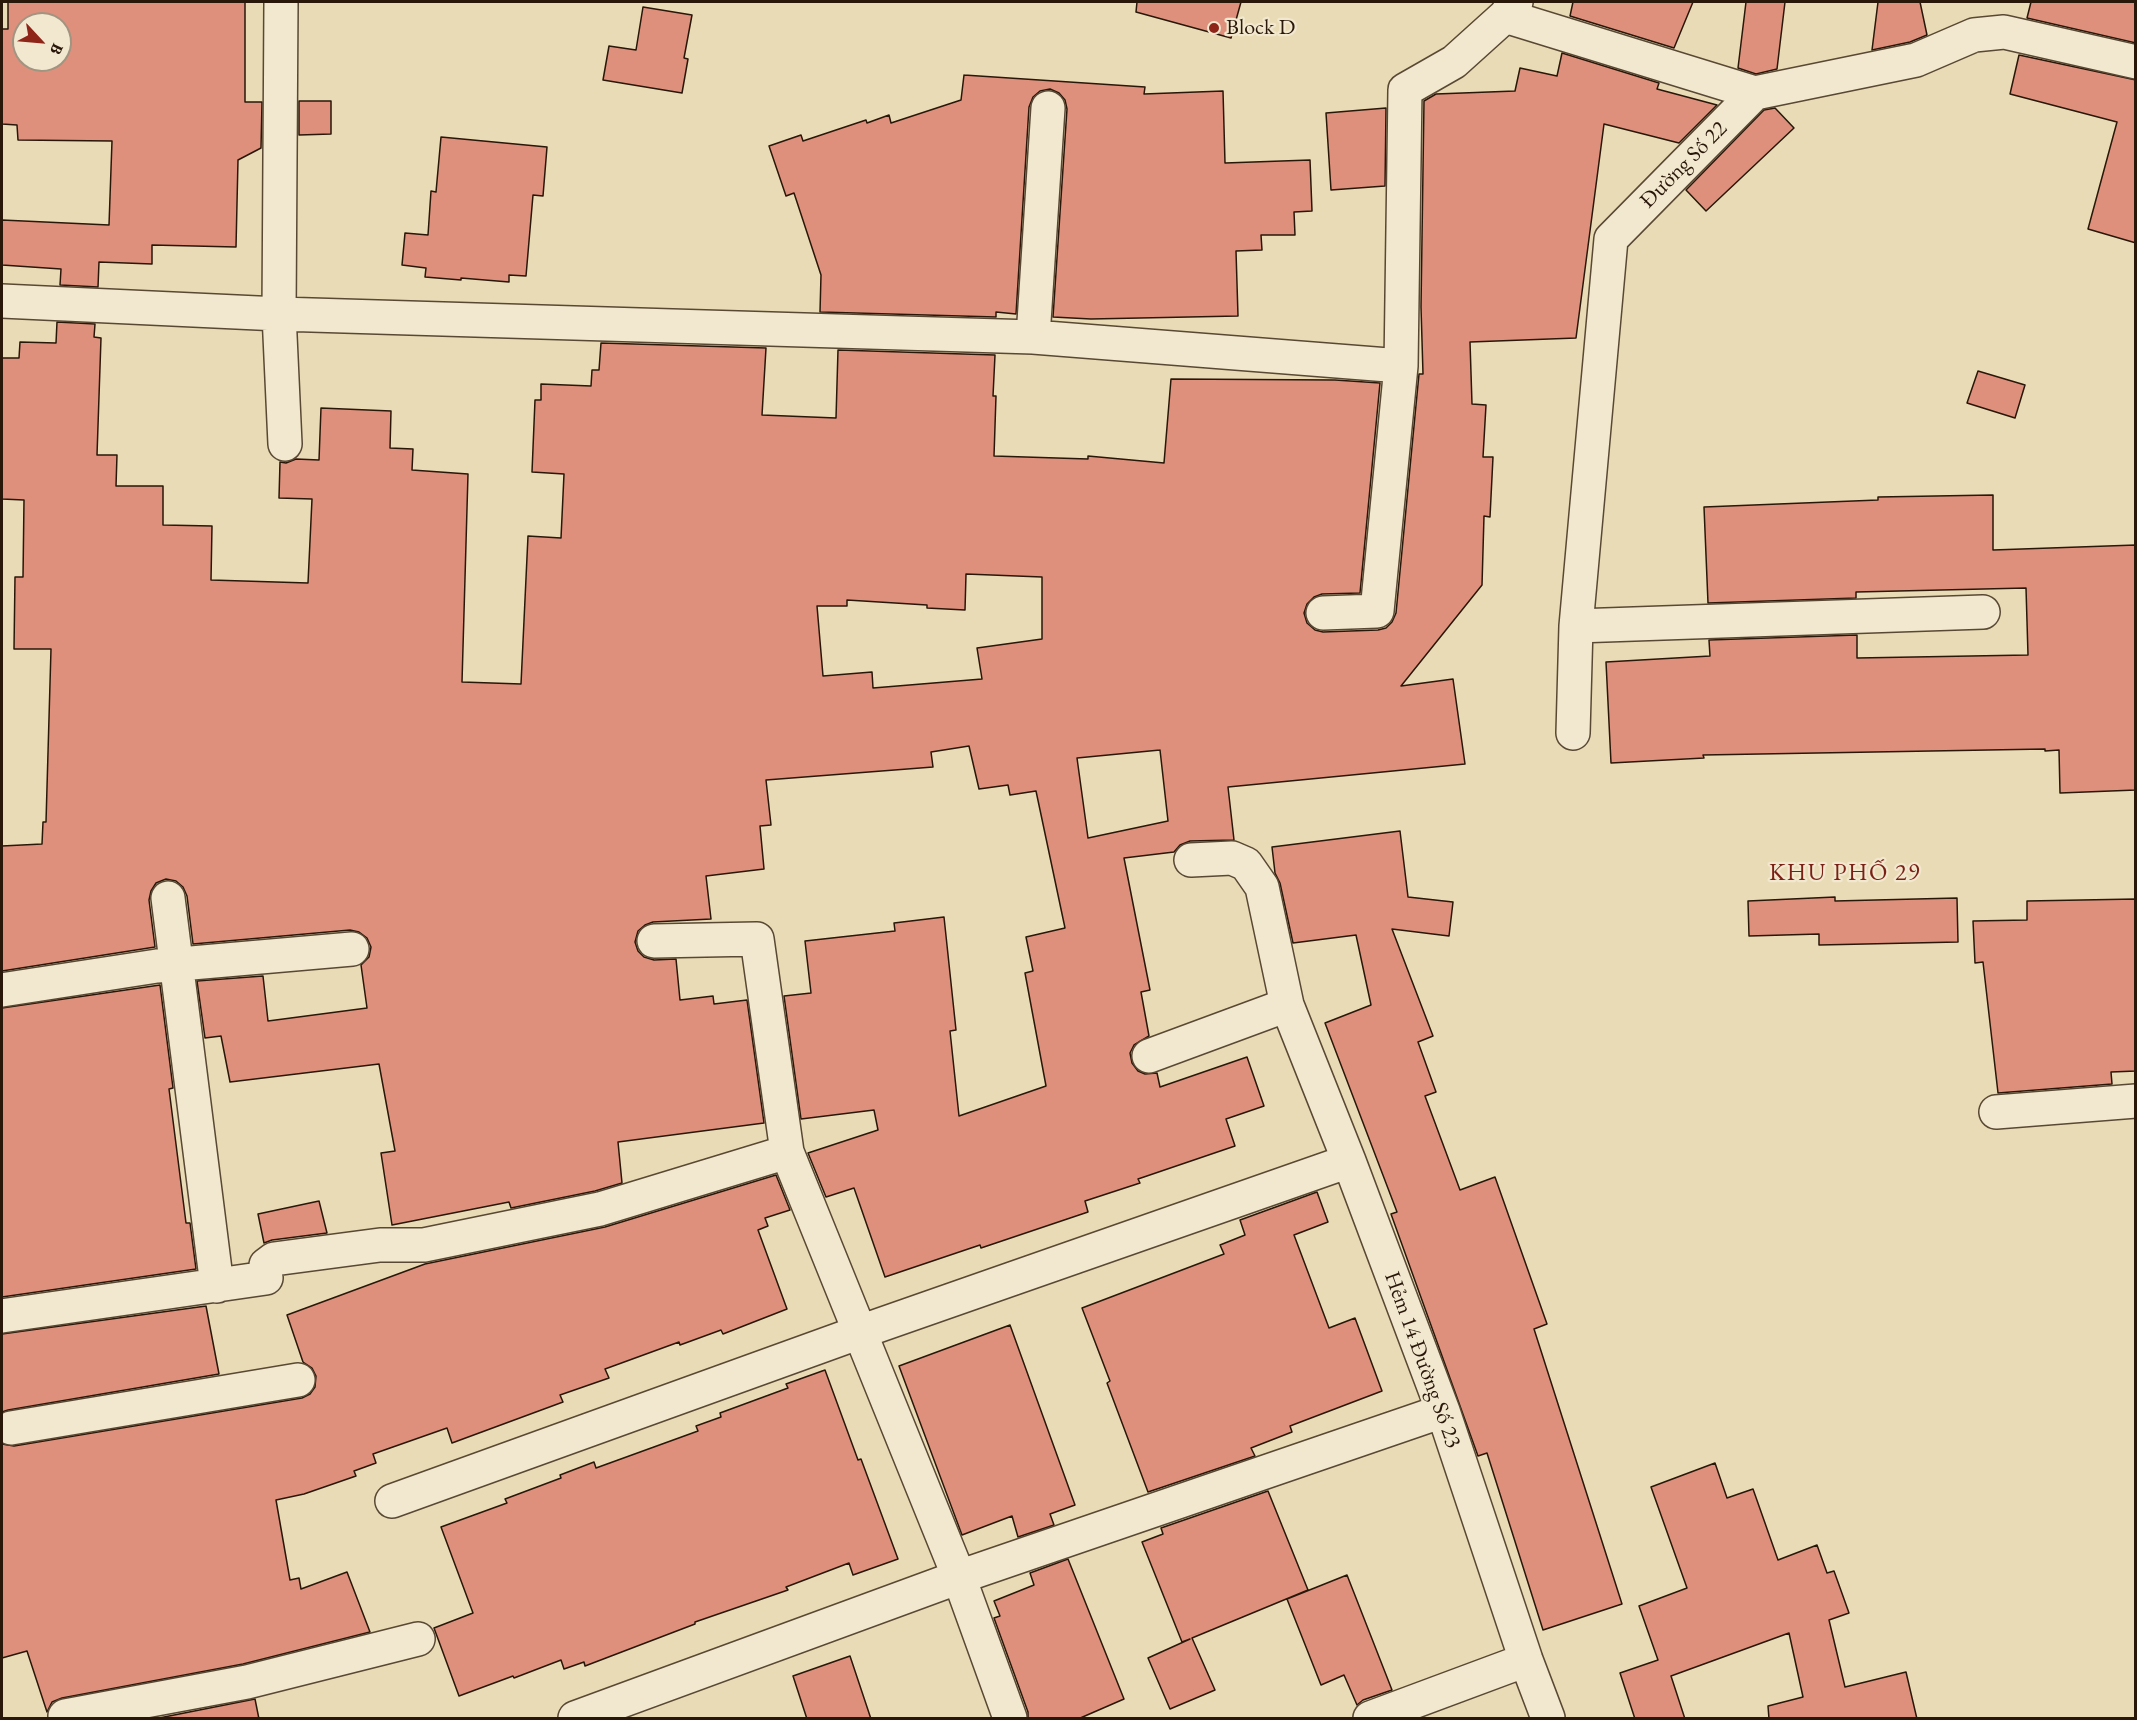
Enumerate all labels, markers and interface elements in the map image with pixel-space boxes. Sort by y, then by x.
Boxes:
north arrow [12,12,72,72]
place label: Block D [1226,15,1295,41]
marker: Block D [1207,21,1221,35]
text: B [45,40,68,58]
street label: Đường Số 22 [1635,116,1733,214]
district label: KHU PHỐ 29 [1769,859,1921,887]
street label: Hẻm 14 Đường Số 23 [1378,1268,1466,1452]

